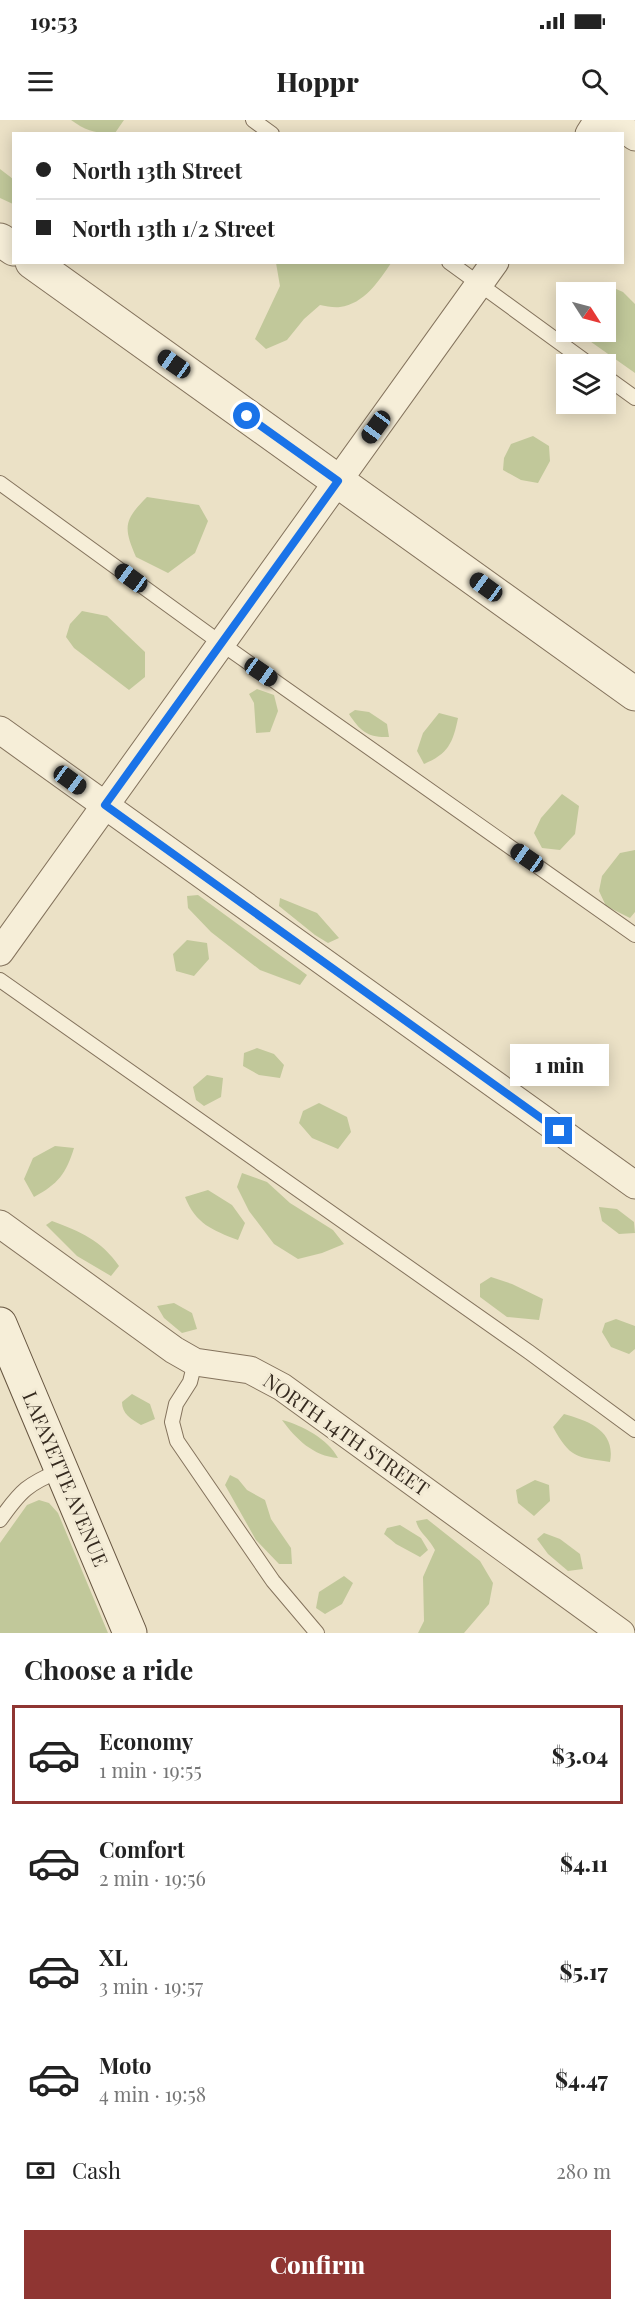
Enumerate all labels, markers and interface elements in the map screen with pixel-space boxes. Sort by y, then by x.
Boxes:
text: 19:53 [30,6,78,36]
text: Hoppr [276,63,359,99]
icon: menu [24,65,57,98]
icon: search [578,65,611,98]
text: North 13th Street [72,155,242,185]
text: North 13th 1/2 Street [72,213,275,243]
north arrow [556,282,616,342]
map controls [556,282,616,414]
car [154,346,194,382]
button: layers [556,354,616,414]
route start [233,402,260,429]
car [358,407,394,447]
car [111,560,151,596]
car [466,569,506,605]
car [241,654,281,690]
car [50,762,90,798]
car [507,840,547,876]
callout: 1 min [510,1044,608,1086]
text: 1 min [535,1051,584,1078]
route end [545,1117,572,1144]
street label: NORTH 14TH STREET [259,1366,435,1501]
street label: LAFAYETTE AVENUE [17,1387,115,1570]
text: Choose a ride [24,1651,193,1687]
text: Economy [99,1726,193,1756]
icon: car [27,1728,81,1782]
text: $3.04 [552,1740,608,1770]
text: 1 min · 19:55 [99,1756,202,1783]
text: Comfort [99,1834,185,1864]
icon: car [27,1836,81,1890]
text: $4.11 [560,1848,608,1878]
text: 2 min · 19:56 [99,1864,206,1891]
text: XL [99,1942,128,1972]
icon: car [27,1944,81,1998]
text: $5.17 [560,1956,608,1986]
text: 3 min · 19:57 [99,1972,203,1999]
text: Moto [99,2050,152,2080]
icon: car [27,2052,81,2106]
text: $4.47 [555,2064,608,2094]
text: 4 min · 19:58 [99,2080,206,2107]
icon: cash [24,2154,57,2187]
text: Cash [72,2155,121,2185]
text: 280 m [556,2157,611,2184]
button: Confirm [24,2230,611,2299]

